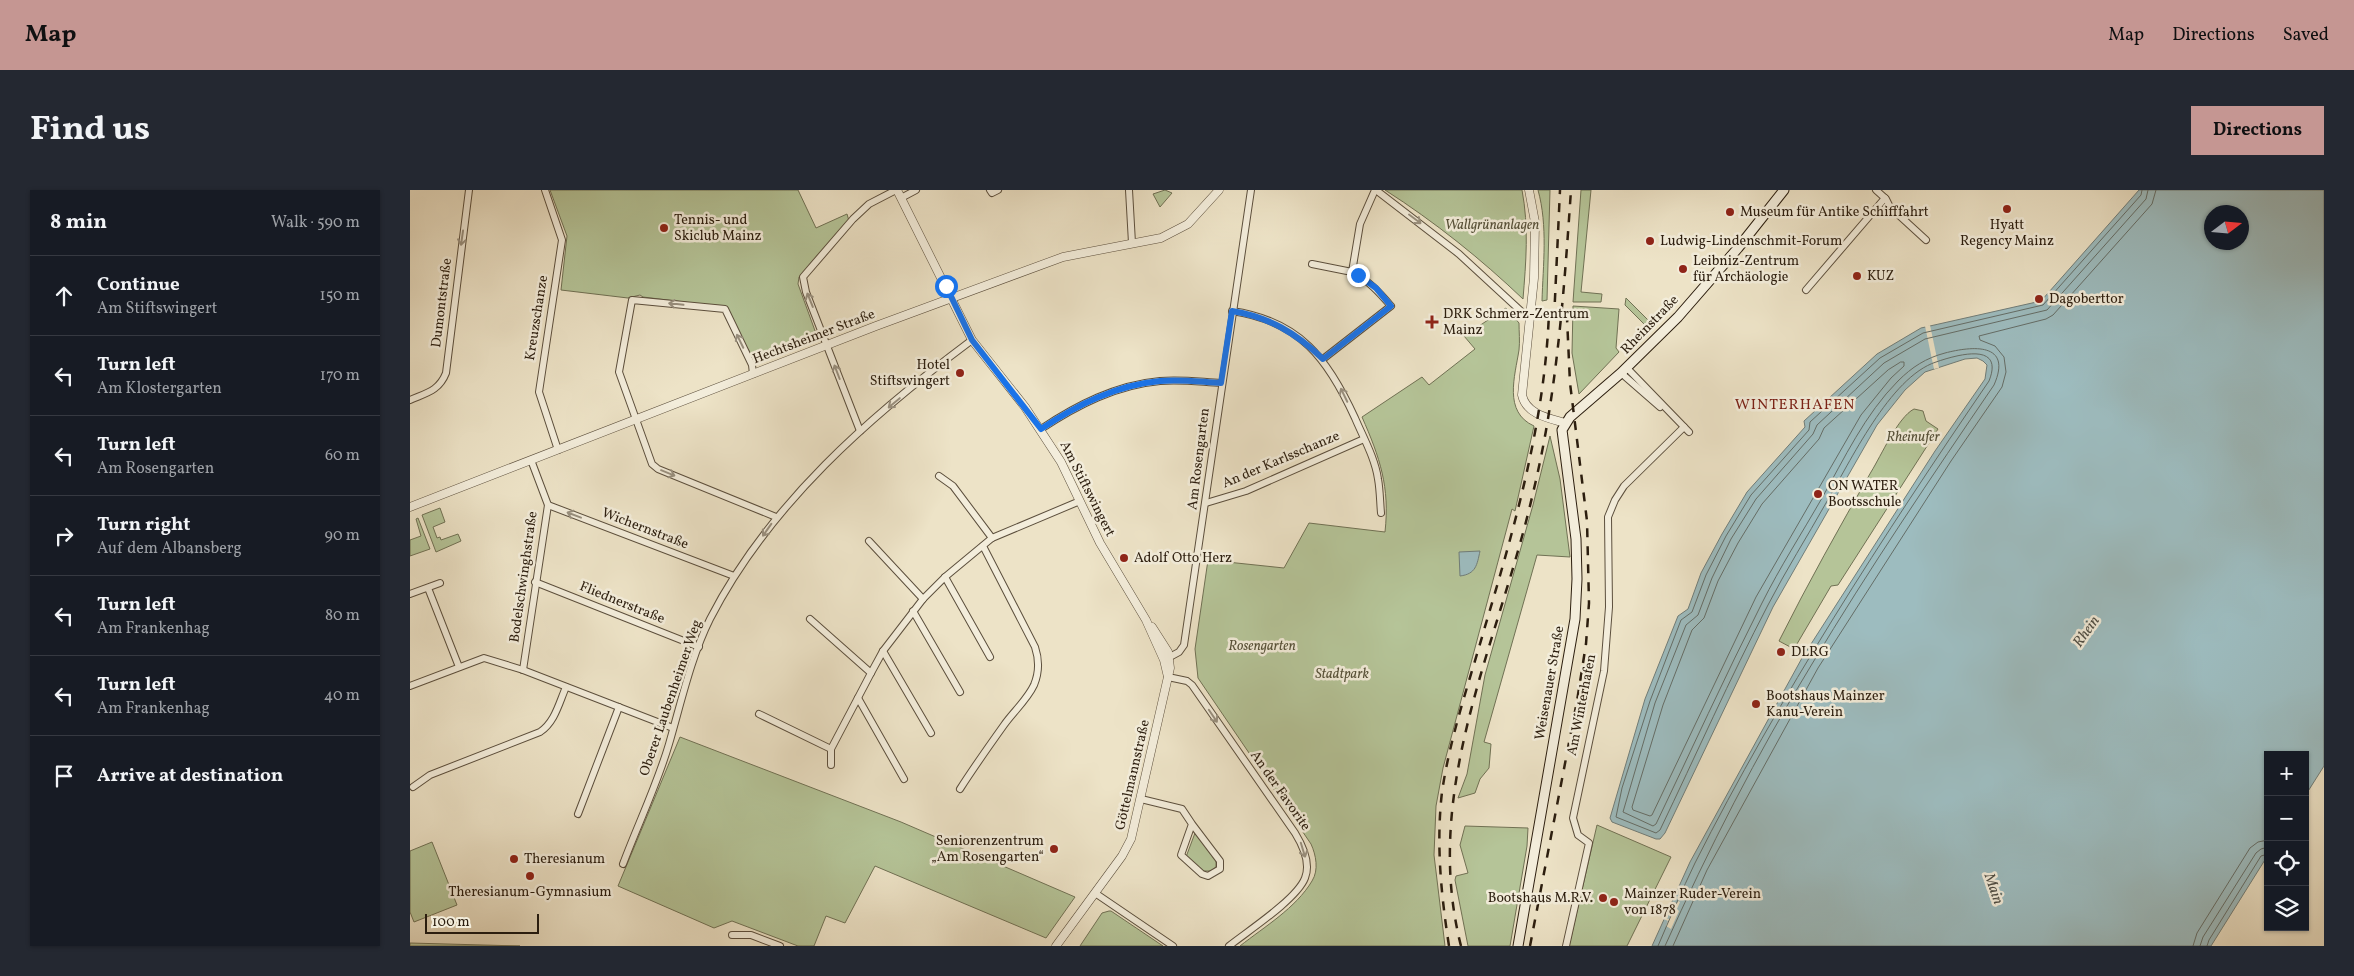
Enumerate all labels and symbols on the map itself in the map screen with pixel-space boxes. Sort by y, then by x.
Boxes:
place label: Museum für Antike Schifffahrt [1740,203,1929,222]
marker: Hyatt Regency Mainz [2001,203,2013,215]
north arrow [2204,205,2249,250]
marker: Museum für Antike Schifffahrt [1724,206,1736,218]
place label: Tennis- und Skiclub Mainz [674,211,762,246]
one-way arrow [1408,214,1422,224]
park label: Wallgrünanlagen [1445,216,1539,235]
place label: Hyatt Regency Mainz [1960,216,2054,251]
marker: Tennis- und Skiclub Mainz [658,222,670,234]
one-way arrow [457,230,467,246]
place label: Ludwig-Lindenschmit-Forum [1660,232,1842,251]
marker: Ludwig-Lindenschmit-Forum [1644,235,1656,247]
place label: Leibniz-Zentrum für Archäologie [1693,252,1799,287]
street label: Dumontstraße [427,257,457,349]
marker: Leibniz-Zentrum für Archäologie [1677,263,1689,275]
route end [1347,264,1370,287]
place label: KUZ [1867,267,1894,286]
marker: KUZ [1851,270,1863,282]
street label: Kreuzschanze [521,274,553,362]
route start [935,275,958,298]
place label: Dagoberttor [2049,290,2124,309]
street label: Rheinstraße [1617,291,1683,359]
one-way arrow [804,293,814,308]
marker: Dagoberttor [2033,293,2045,305]
one-way arrow [668,299,684,309]
street label: Hechtsheimer Straße [750,305,878,369]
place label: DRK Schmerz-Zentrum Mainz [1443,305,1589,340]
marker: DRK Schmerz-Zentrum Mainz [1425,315,1439,329]
one-way arrow [735,334,744,349]
place label: Hotel Stiftswingert [870,356,950,391]
one-way arrow [832,364,841,380]
marker: Hotel Stiftswingert [954,367,966,379]
one-way arrow [1339,388,1348,403]
district label: WINTERHAFEN [1735,395,1855,416]
one-way arrow [887,397,900,409]
street label: Am Rosengarten [1183,407,1215,511]
street label: An der Karlsschanze [1219,427,1343,493]
park label: Rheinufer [1886,428,1940,447]
street label: Am Stiftswingert [1055,438,1119,540]
one-way arrow [660,469,675,478]
place label: ON WATER Bootsschule [1828,477,1902,512]
marker: ON WATER Bootsschule [1812,488,1824,500]
street label: Wichernstraße [599,504,692,554]
street label: Bodelschwinghstraße [505,510,543,644]
one-way arrow [567,510,583,519]
one-way arrow [762,523,772,537]
place label: Adolf Otto Herz [1134,549,1232,568]
marker: Adolf Otto Herz [1118,552,1130,564]
street label: Fliednerstraße [577,577,668,629]
water label: Rhein [2069,612,2105,652]
street label: Oberer Laubenheimer Weg [635,617,707,779]
street label: Weisenauer Straße [1531,624,1569,741]
park label: Rosengarten [1228,637,1296,656]
place label: DLRG [1791,643,1829,662]
marker: DLRG [1775,646,1787,658]
street label: Am Winterhafen [1563,653,1601,757]
park label: Stadtpark [1315,665,1369,684]
place label: Bootshaus Mainzer Kanu-Verein [1766,687,1885,722]
marker: Bootshaus Mainzer Kanu-Verein [1750,698,1762,710]
one-way arrow [1208,708,1218,722]
street label: Göttelmannstraße [1111,718,1155,832]
street label: An der Favorite [1245,747,1315,835]
place label: Seniorenzentrum „Am Rosengarten“ [931,832,1044,867]
one-way arrow [1299,842,1308,858]
marker: Seniorenzentrum „Am Rosengarten“ [1048,843,1060,855]
place label: Theresianum [524,850,605,869]
marker: Theresianum [508,853,520,865]
marker: Theresianum-Gymnasium [524,870,536,882]
water label: Main [1978,870,2008,908]
place label: Theresianum-Gymnasium [448,883,612,902]
place label: Mainzer Ruder-Verein von 1878 [1624,885,1761,920]
place label: Bootshaus M.R.V. [1488,889,1593,908]
marker: Bootshaus M.R.V. [1597,892,1609,904]
marker: Mainzer Ruder-Verein von 1878 [1608,896,1620,908]
scale bar [425,911,539,934]

